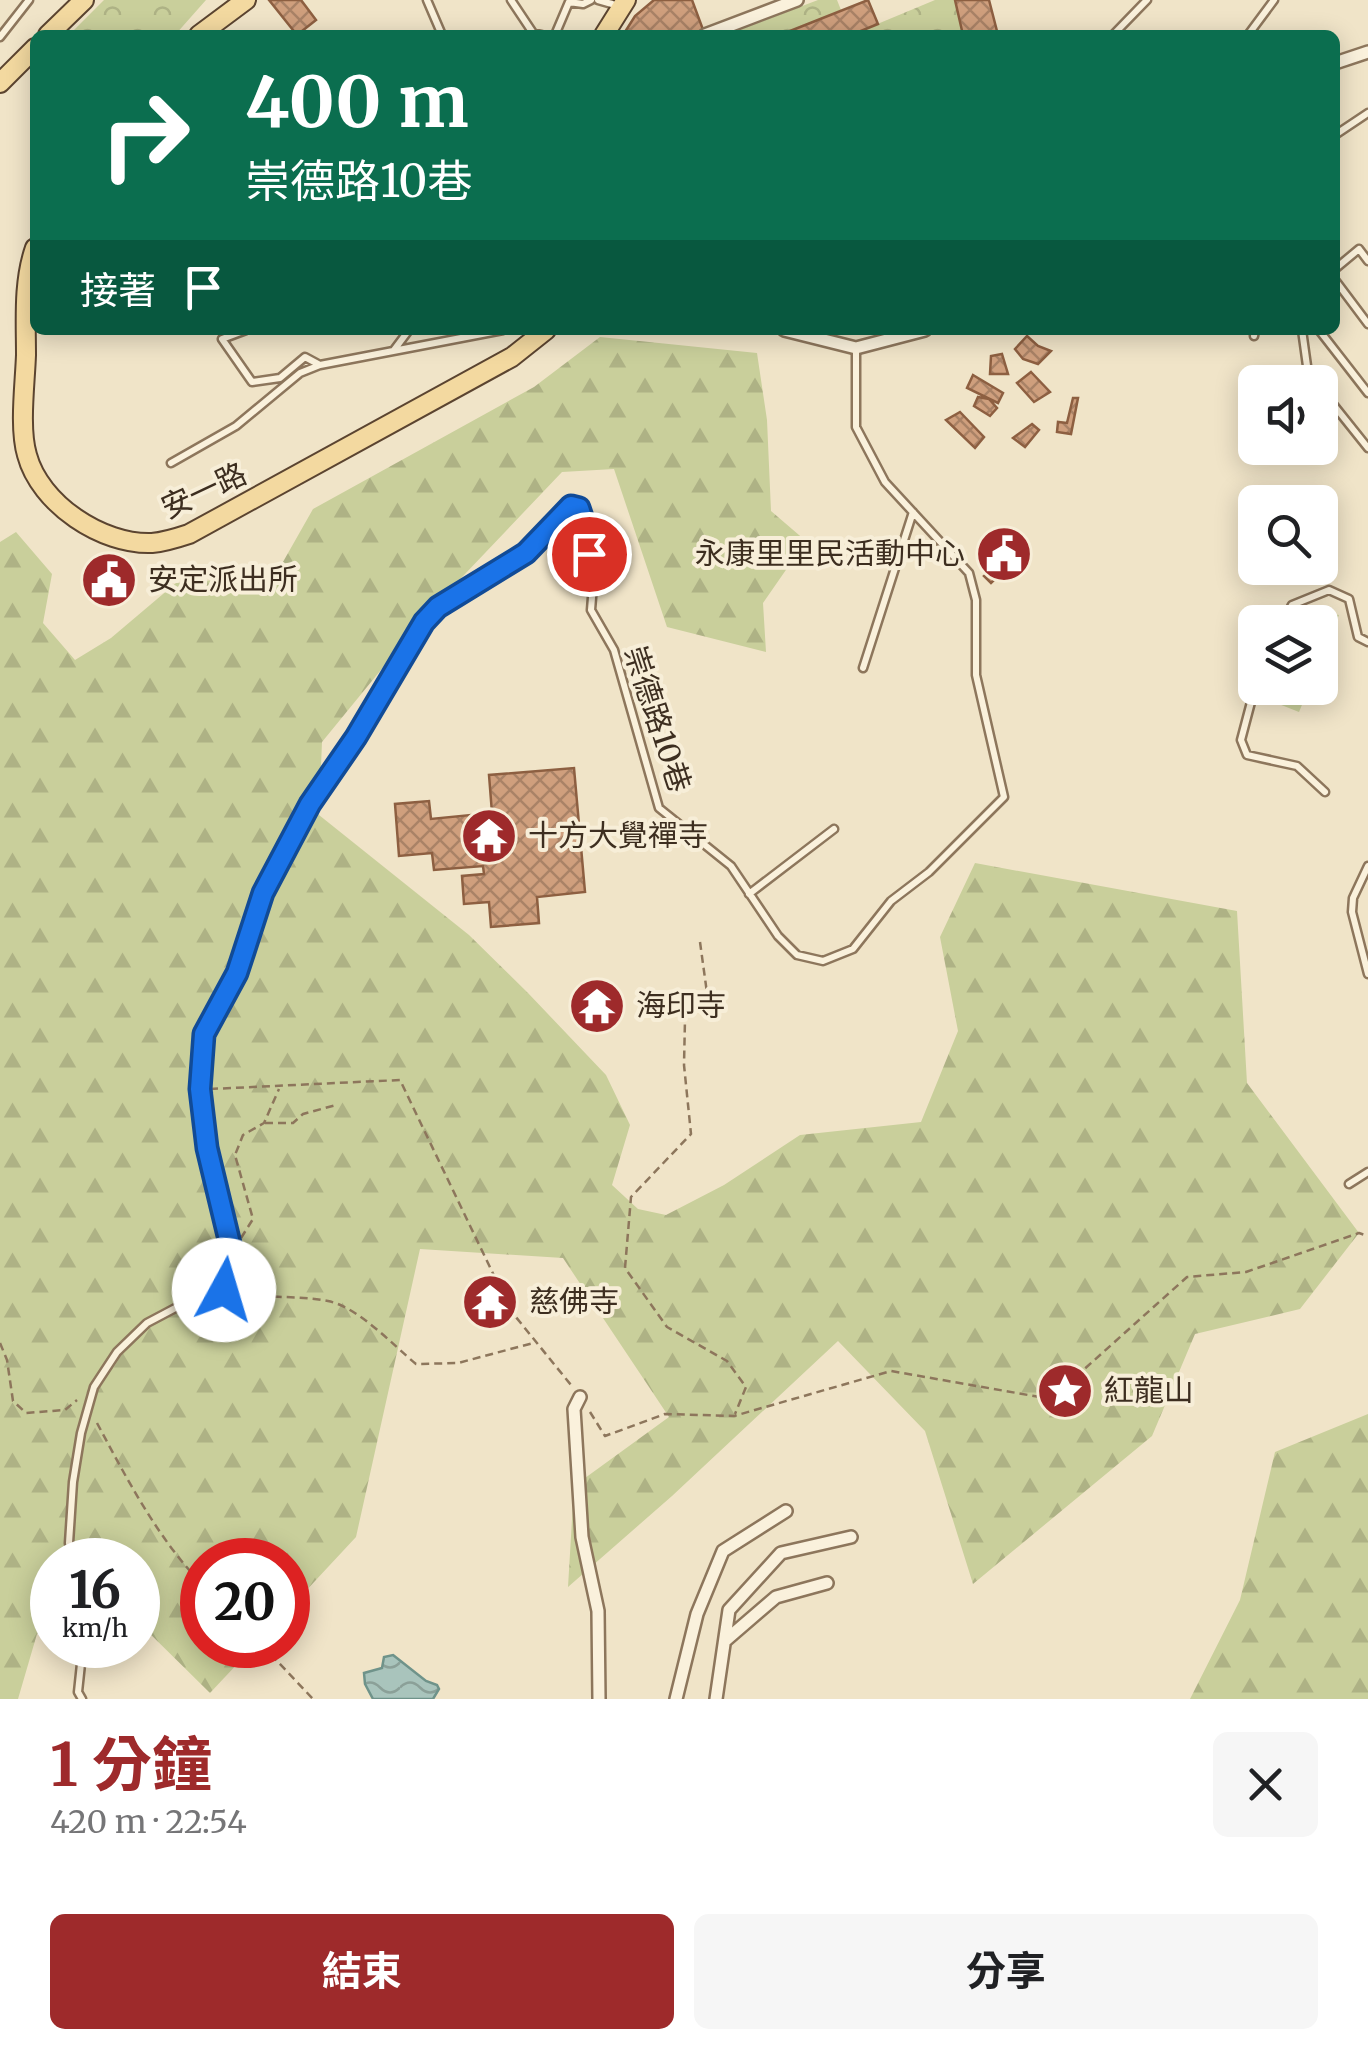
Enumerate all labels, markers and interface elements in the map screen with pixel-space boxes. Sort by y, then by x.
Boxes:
text: 400 m [245,58,469,146]
icon: right [80,70,210,200]
text: 崇德路10巷 [245,153,472,209]
icon: arrive [176,260,231,315]
text: 接著 [80,267,156,314]
map controls [1238,365,1338,705]
button: sound [1238,365,1338,465]
street label: 安一路 [155,454,252,526]
button: search [1238,485,1338,585]
pin [547,512,632,597]
public building icon: 永康里里民活動中心 [974,524,1034,584]
icon: arrive [562,527,617,582]
place label: 永康里里民活動中心 [695,534,965,572]
public building icon: 安定派出所 [79,550,139,610]
place label: 安定派出所 [148,560,298,598]
button: layers [1238,605,1338,705]
street label: 崇德路10巷 [616,641,699,797]
temple icon: 十方大覺禪寺 [459,806,519,866]
place label: 十方大覺禪寺 [528,816,708,854]
temple icon: 海印寺 [567,976,627,1036]
place label: 海印寺 [636,986,726,1024]
position arrow [172,1238,276,1342]
temple icon: 慈佛寺 [460,1272,520,1332]
place label: 慈佛寺 [529,1282,619,1320]
place icon: 紅龍山 [1035,1361,1095,1421]
place label: 紅龍山 [1104,1371,1194,1409]
speed limit sign: 20 [180,1538,310,1668]
text: 16 [69,1559,121,1622]
text: km/h [62,1612,128,1644]
text: 1 分鐘 [50,1727,212,1802]
button: close [1213,1732,1318,1837]
text: 420 m · 22:54 [50,1802,247,1842]
button: 結束 [50,1914,674,2029]
button: 分享 [694,1914,1318,2029]

